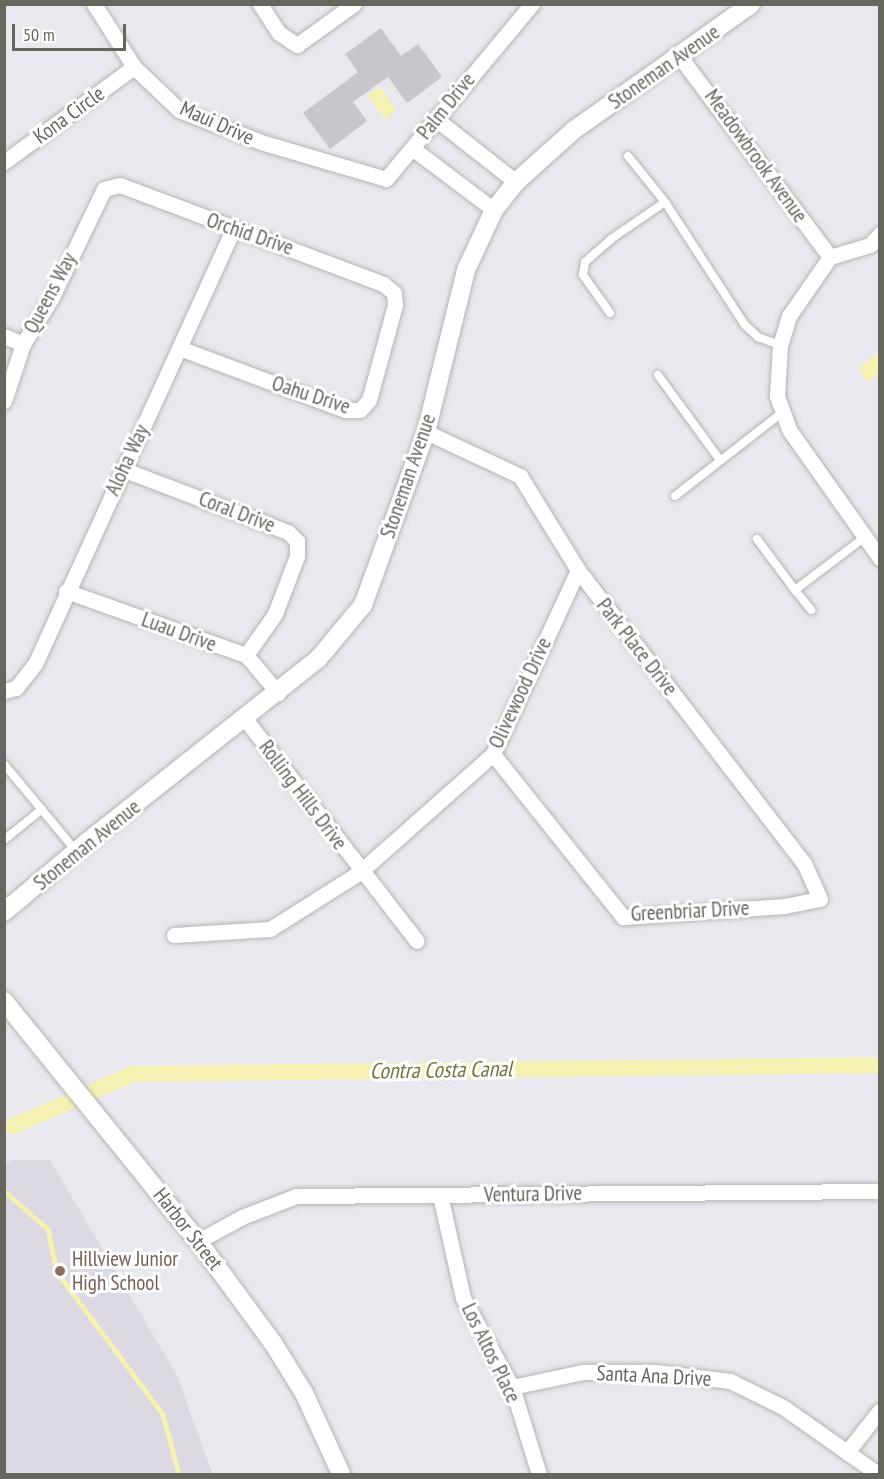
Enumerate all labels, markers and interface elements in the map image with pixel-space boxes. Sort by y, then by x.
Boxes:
scale bar [15,12,129,50]
street label: Stoneman Avenue [603,19,725,115]
text: 50 m [23,23,55,46]
street label: Palm Drive [412,68,480,144]
street label: Kona Circle [29,81,109,149]
street label: Meadowbrook Avenue [699,84,813,228]
street label: Maui Drive [176,96,258,150]
street label: Orchid Drive [203,207,297,261]
street label: Queens Way [18,248,82,338]
street label: Oahu Drive [269,371,353,419]
street label: Stoneman Avenue [375,410,441,542]
street label: Aloha Way [100,420,154,500]
street label: Coral Drive [195,486,279,538]
street label: Park Place Drive [591,593,683,701]
street label: Luau Drive [138,607,220,657]
street label: Olivewood Drive [483,633,557,753]
street label: Rolling Hills Drive [254,735,352,855]
street label: Stoneman Avenue [28,794,146,896]
street label: Greenbriar Drive [630,895,750,927]
water label: Contra Costa Canal [370,1056,512,1084]
street label: Ventura Drive [484,1181,582,1207]
street label: Harbor Street [148,1183,228,1275]
place label: Hillview Junior High School [72,1246,178,1296]
marker: Hillview Junior High School [53,1264,67,1278]
street label: Los Altos Place [456,1299,526,1407]
street label: Santa Ana Drive [596,1360,712,1392]

